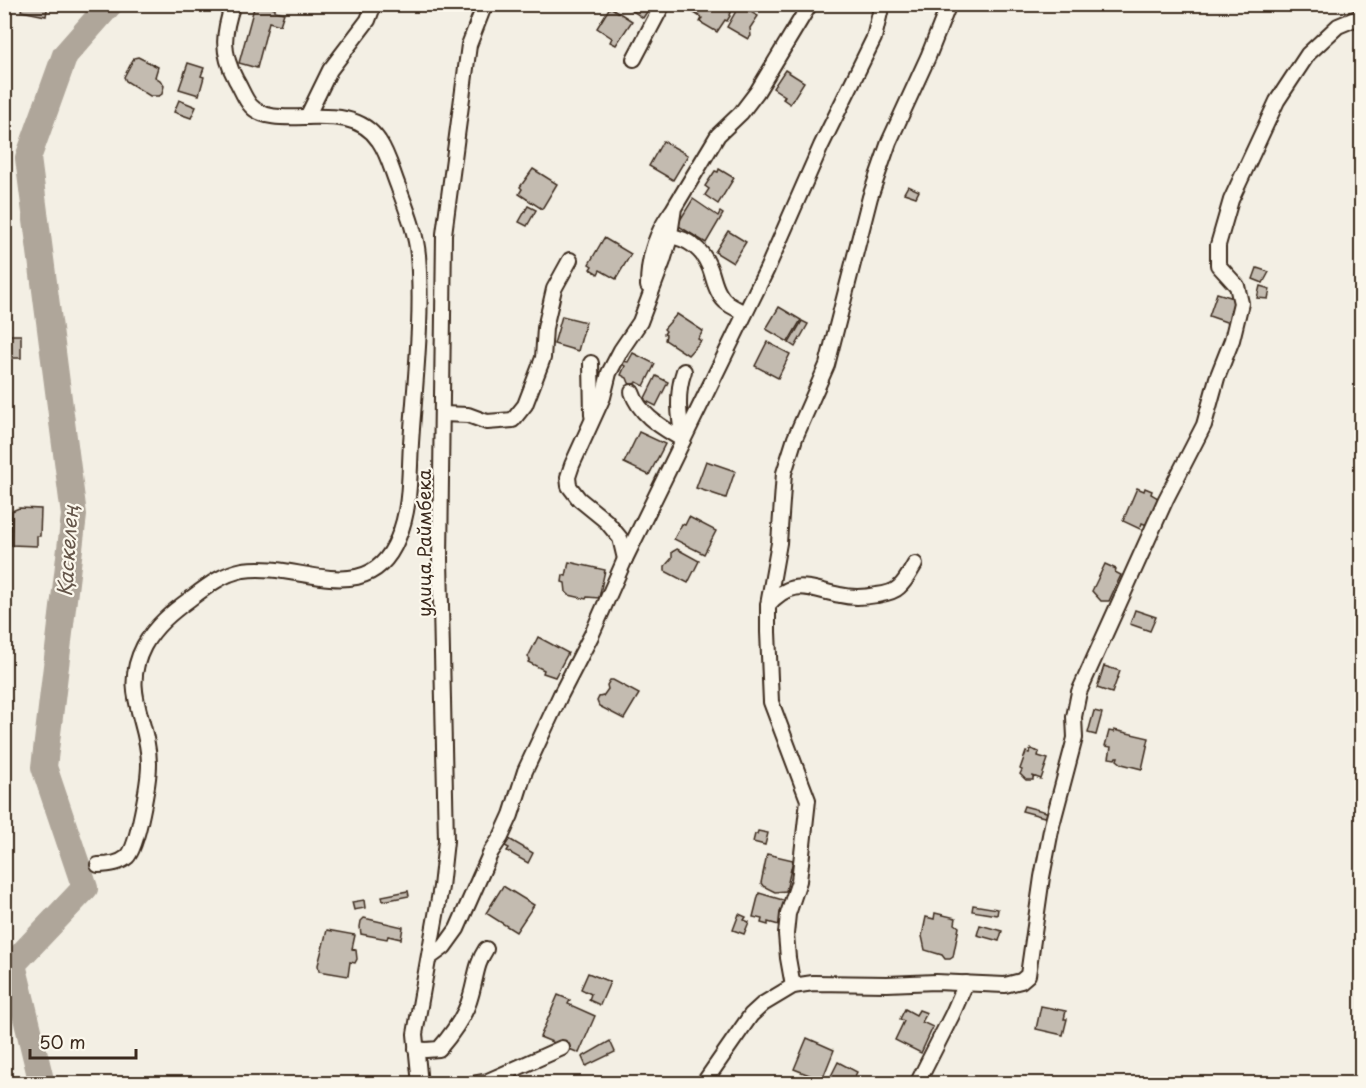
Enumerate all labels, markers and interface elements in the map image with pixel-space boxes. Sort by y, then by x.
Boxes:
street label: улица Раймбека [410,468,437,617]
water label: Қаскелең [49,504,85,597]
scale bar [30,1022,136,1060]
text: 50 m [39,1028,86,1055]

